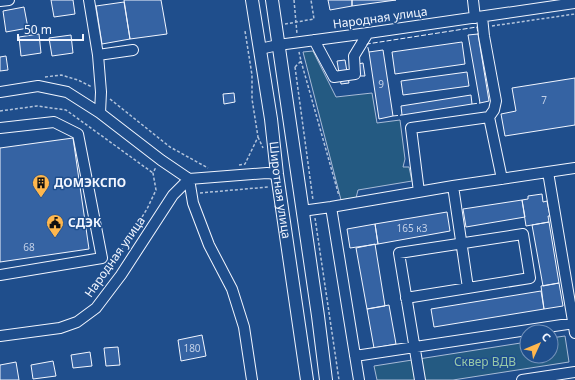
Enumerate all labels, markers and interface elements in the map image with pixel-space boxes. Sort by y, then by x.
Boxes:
street label: Народная улица [332,2,428,33]
scale bar [18,16,83,42]
text: 50 m [24,21,52,38]
house number: 9 [378,77,384,91]
house number: 7 [541,93,547,107]
street label: Широтная улица [265,140,295,240]
building icon: ДОМЭКСПО [31,173,51,198]
place label: ДОМЭКСПО [54,174,126,191]
public building icon: СДЭК [45,213,65,238]
street label: Народная улица [80,213,149,301]
place label: СДЭК [68,214,102,231]
house number: 165 к3 [397,221,428,235]
house number: 68 [23,240,35,254]
north arrow [519,324,559,364]
text: С [539,329,554,344]
house number: 180 [183,341,201,355]
park label: Сквер ВДВ [454,353,516,370]

